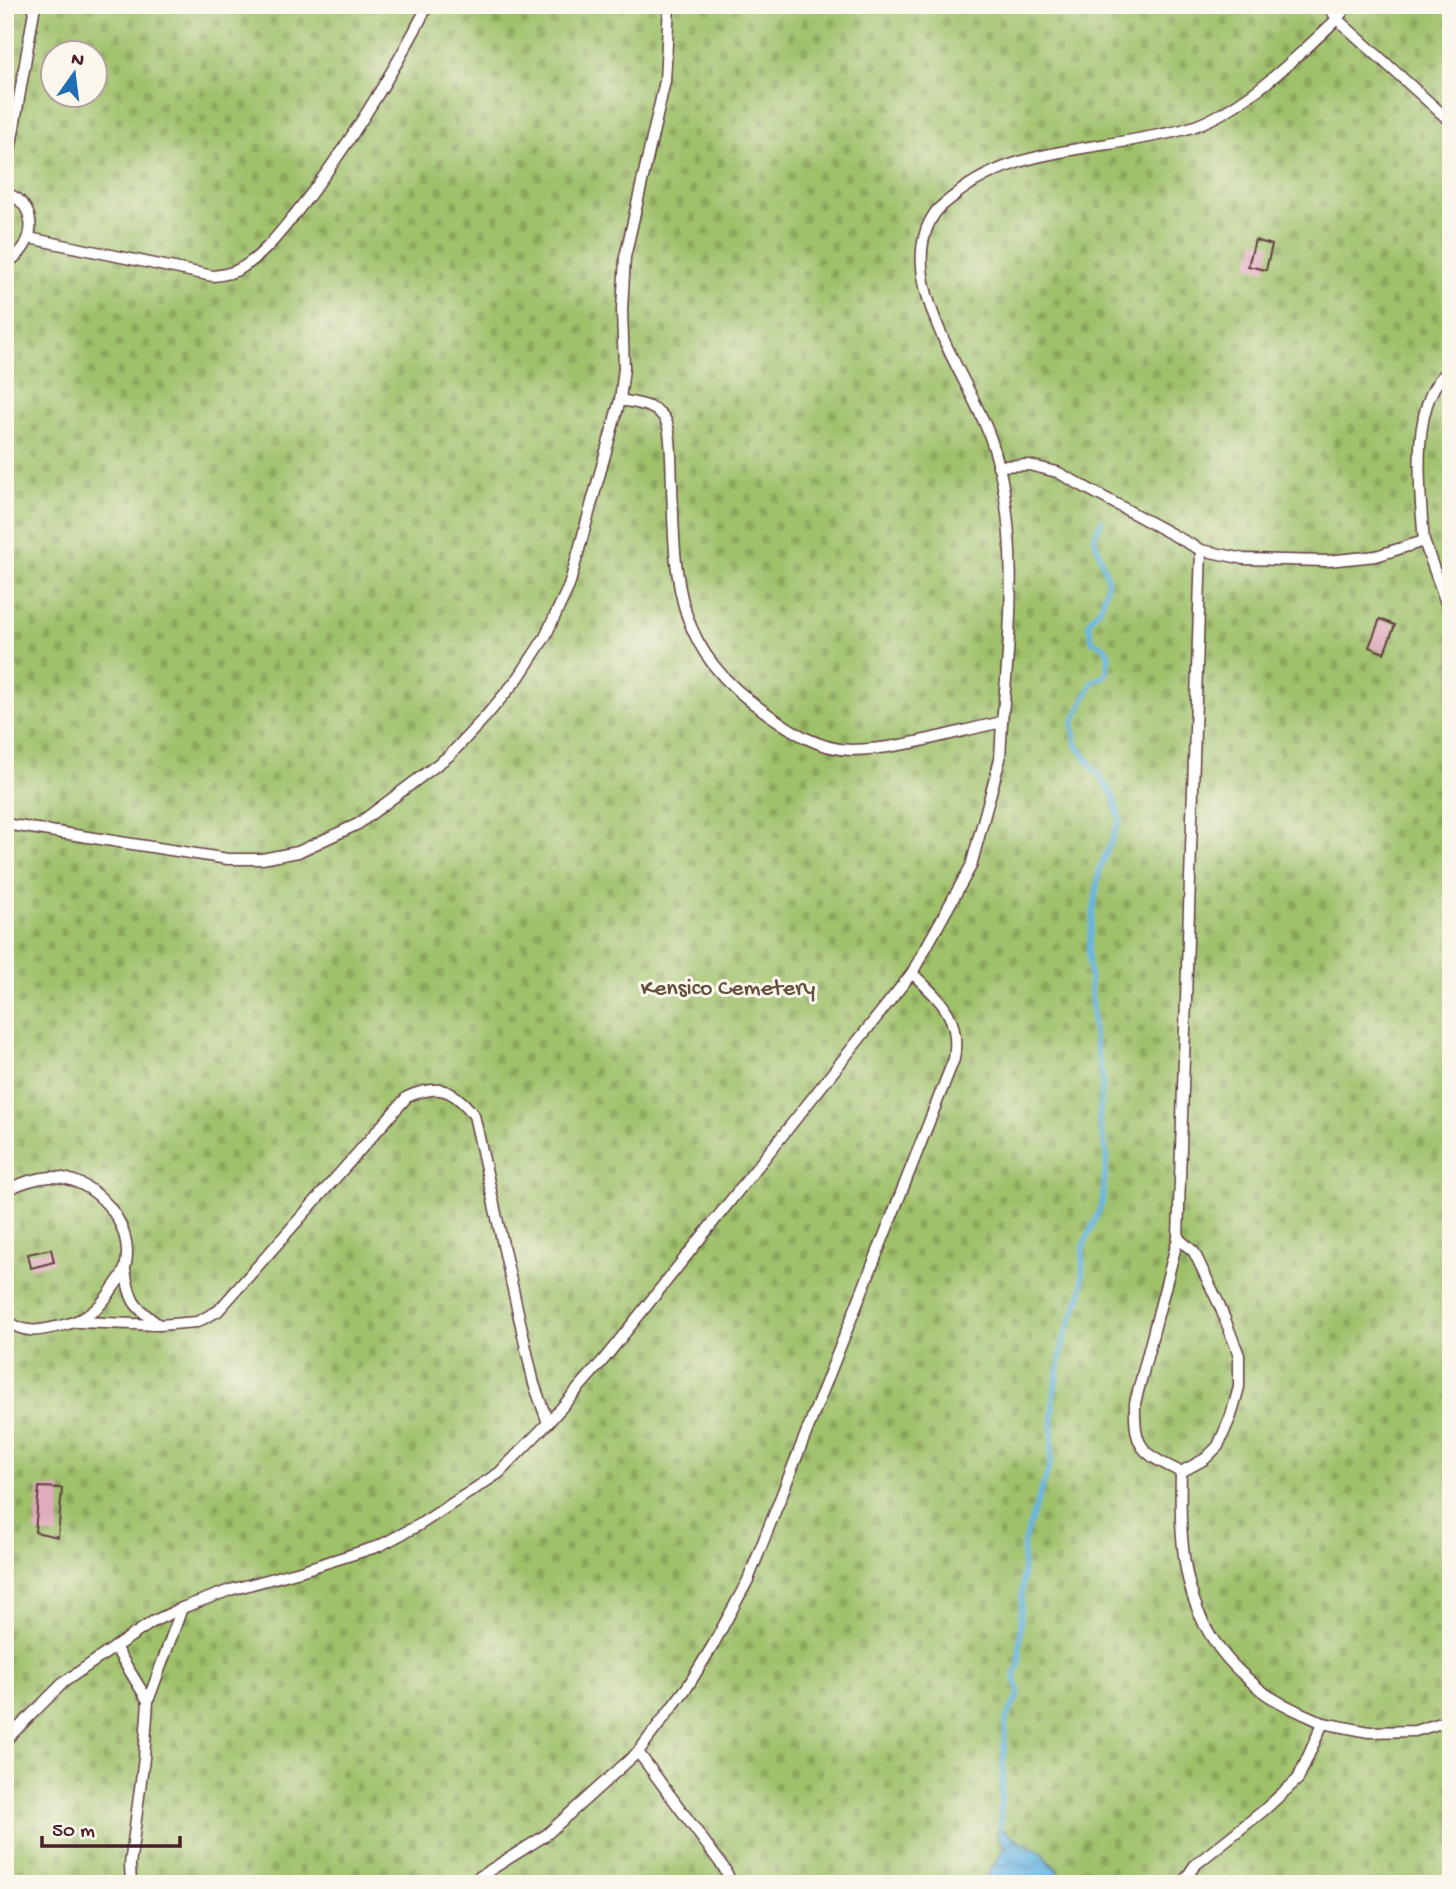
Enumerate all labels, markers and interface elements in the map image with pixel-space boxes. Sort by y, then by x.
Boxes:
north arrow [38,38,108,108]
text: N [68,48,86,74]
park label: Kensico Cemetery [641,975,816,1004]
scale bar [42,1805,180,1849]
text: 50 m [52,1820,95,1845]

